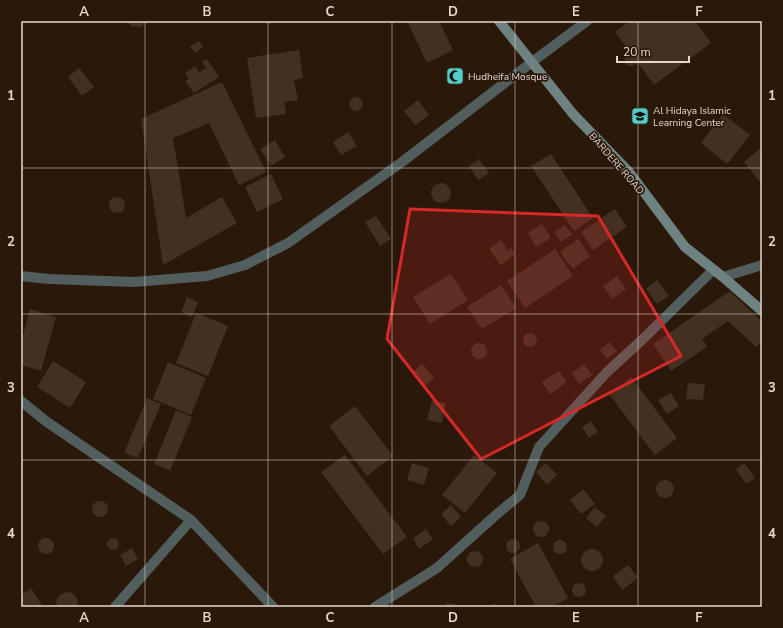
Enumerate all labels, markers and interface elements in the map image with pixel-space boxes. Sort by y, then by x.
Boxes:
text: A [79,3,89,21]
text: B [203,3,212,21]
text: C [326,3,335,21]
text: D [448,3,458,21]
text: E [572,3,580,21]
text: F [695,3,703,21]
scale bar [617,38,689,64]
text: 20 m [623,44,651,60]
mosque icon: Hudheifa Mosque [445,66,465,86]
place label: Hudheifa Mosque [468,70,547,84]
text: 1 [7,87,15,105]
text: 1 [768,87,776,105]
place label: Al Hidaya Islamic Learning Center [653,104,731,130]
school or university icon: Al Hidaya Islamic Learning Center [630,106,650,126]
street label: BARDERE ROAD [585,130,647,198]
text: 2 [7,233,15,251]
text: 2 [768,233,776,251]
text: 3 [7,379,15,397]
text: 3 [768,379,776,397]
text: 4 [7,525,15,543]
text: 4 [768,525,776,543]
text: A [79,609,89,627]
text: B [203,609,212,627]
text: C [326,609,335,627]
text: D [448,609,458,627]
text: E [572,609,580,627]
text: F [695,609,703,627]

